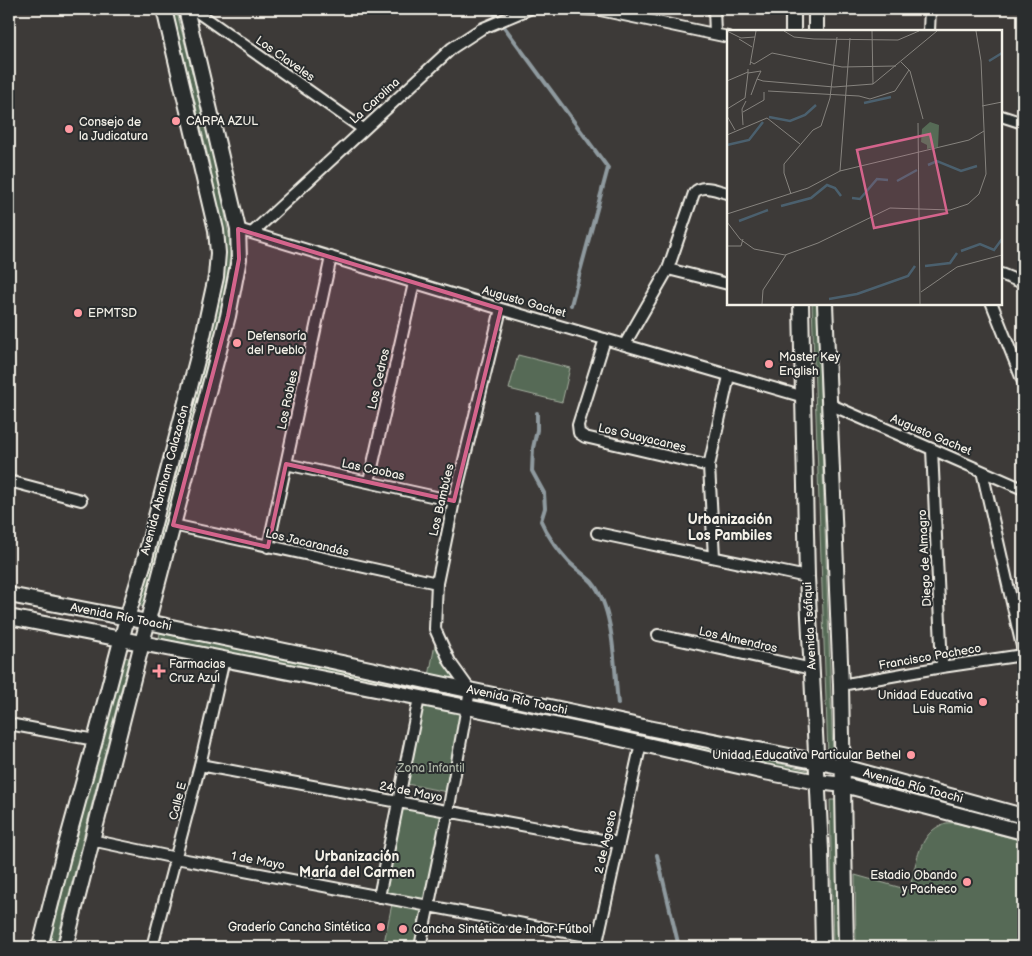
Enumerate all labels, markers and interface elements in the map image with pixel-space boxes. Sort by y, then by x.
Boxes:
inset map [727,30,1002,305]
street label: Los Claveles [252,33,318,85]
street label: La Carolina [347,75,403,127]
place label: CARPA AZUL [186,114,258,129]
place label: Consejo de la Judicatura [79,115,148,144]
marker: CARPA AZUL [170,115,182,127]
marker: Consejo de la Judicatura [63,123,75,135]
street label: Augusto Gachet [480,283,568,321]
place label: EPMTSD [88,306,137,321]
marker: EPMTSD [72,307,84,319]
place label: Defensoría del Pueblo [247,329,307,358]
marker: Defensoría del Pueblo [231,337,243,349]
street label: Los Cedros [365,347,393,411]
place label: Master Key English [779,350,841,379]
marker: Master Key English [763,358,775,370]
street label: Los Robles [274,369,302,431]
street label: Avenida Abraham Calazacón [138,403,192,557]
street label: Augusto Gachet [888,411,974,459]
street label: Los Guayacanes [597,421,688,455]
street label: Las Caobas [340,456,406,484]
street label: Los Bambúes [426,462,458,538]
street label: Diego de Almagro [915,509,935,607]
district label: Urbanización Los Pambiles [688,511,772,544]
street label: Los Jacarandás [264,526,350,560]
street label: Avenida Tsáfiqui [800,581,820,670]
street label: Avenida Río Toachi [69,600,173,634]
street label: Los Almendros [697,624,779,656]
street label: Francisco Pacheco [878,641,982,673]
place label: Farmacias Cruz Azul [169,657,226,686]
marker: Farmacias Cruz Azul [153,665,165,677]
street label: Avenida Río Toachi [465,682,569,718]
place label: Unidad Educativa Luis Ramia [878,688,973,717]
marker: Unidad Educativa Luis Ramia [977,696,989,708]
place label: Unidad Educativa Particular Bethel [712,748,901,763]
marker: Unidad Educativa Particular Bethel [905,749,917,761]
park label: Zona Infantil [396,761,465,776]
street label: Avenida Río Toachi [861,765,965,807]
street label: 24 de Mayo [378,779,444,805]
street label: Calle E [166,780,190,822]
street label: 2 de Agosto [591,809,621,875]
street label: 1 de Mayo [230,848,286,874]
district label: Urbanización María del Carmen [299,848,415,881]
place label: Estadio Obando y Pacheco [870,868,957,897]
marker: Estadio Obando y Pacheco [961,876,973,888]
place label: Graderío Cancha Sintética [228,920,371,935]
marker: Graderío Cancha Sintética [375,921,387,933]
place label: Cancha Sintética de Indor-Fútbol [413,922,592,937]
marker: Cancha Sintética de Indor-Fútbol [397,923,409,935]

